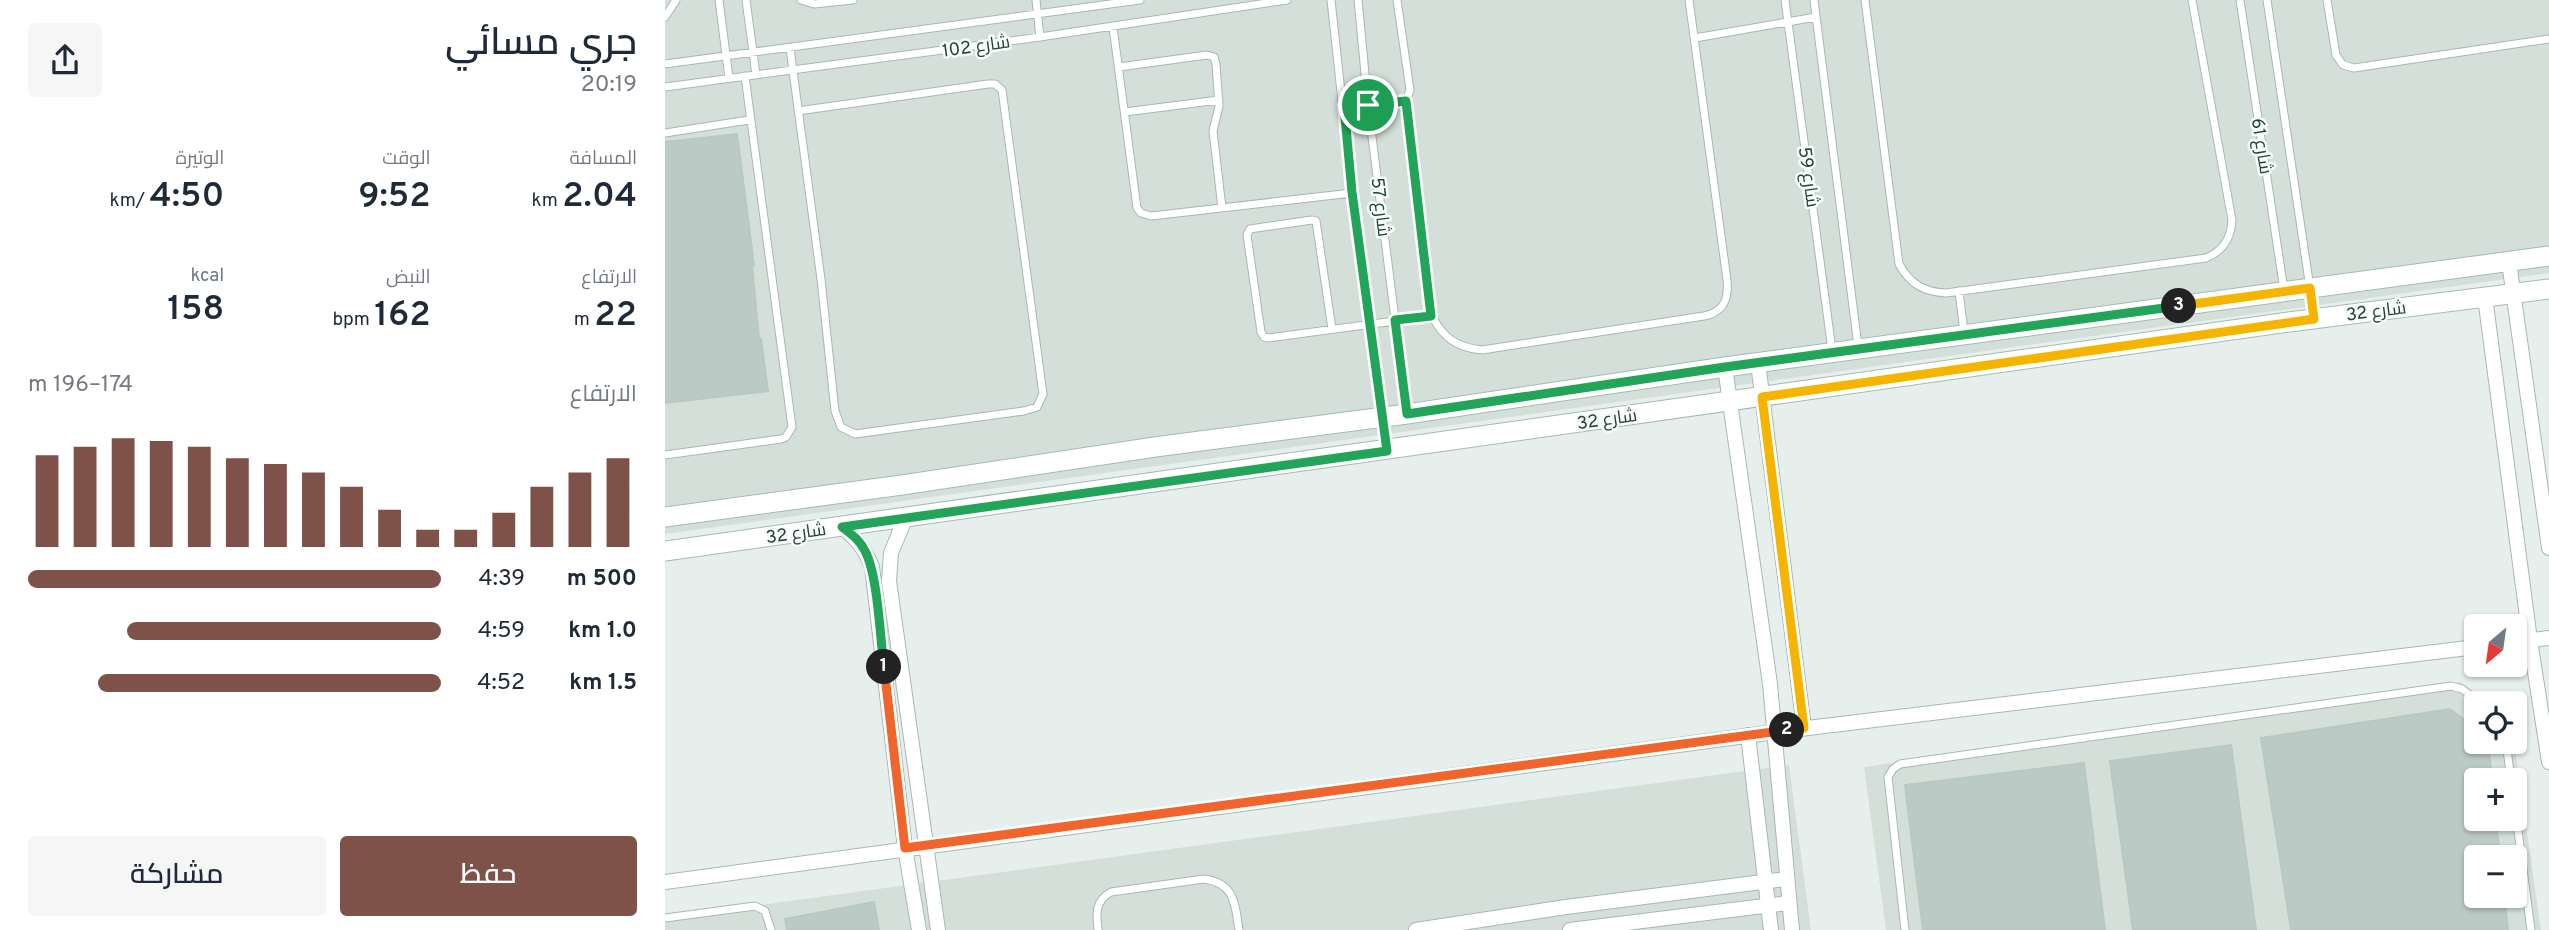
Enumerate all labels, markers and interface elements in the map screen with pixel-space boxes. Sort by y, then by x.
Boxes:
text: جري مسائي [445,20,637,69]
button: share [28,23,102,97]
street label: شارع 102 [941,31,1012,64]
text: 20:19 [581,71,637,100]
pin [1338,75,1398,135]
icon: arrive [1349,86,1387,124]
street label: شارع 61 [2245,116,2276,176]
street label: شارع 59 [1792,145,1823,209]
text: الوتيرة [176,147,224,171]
text: الوقت [382,147,431,171]
text: المسافة [569,147,637,171]
text: 4:50 [150,175,224,219]
text: 9:52 [358,175,431,219]
text: 2.04 [562,175,637,219]
street label: شارع 57 [1364,176,1395,238]
text: /km [109,189,150,213]
text: km [531,189,562,213]
text: kcal [191,264,224,288]
text: النبض [386,266,431,290]
text: الارتفاع [581,266,637,290]
text: 158 [167,288,224,332]
pin: 3 [2161,288,2197,324]
text: 3 [2173,293,2184,317]
text: 162 [374,294,431,338]
text: 22 [594,294,637,338]
street label: شارع 32 [2345,297,2408,328]
text: bpm [332,308,374,332]
text: m [574,308,594,332]
text: 174–196 m [28,371,133,400]
text: الارتفاع [570,381,637,410]
street label: شارع 32 [1576,405,1639,436]
street label: شارع 32 [765,519,828,550]
text: 4:39 [478,565,525,594]
text: 500 m [567,565,637,594]
north arrow [2464,614,2527,677]
map controls [2464,614,2527,908]
text: 4:59 [478,617,525,646]
text: 1.0 km [568,617,637,646]
pin: 1 [867,650,901,684]
text: 1 [880,654,887,678]
text: 4:52 [477,669,525,698]
text: 1.5 km [569,669,637,698]
button: locate [2464,691,2527,754]
pin: 2 [1769,712,1805,748]
text: 2 [1781,717,1792,741]
button: + [2464,768,2527,831]
button: مشاركة [28,836,326,916]
button: حفظ [340,836,637,916]
button: − [2464,845,2527,908]

